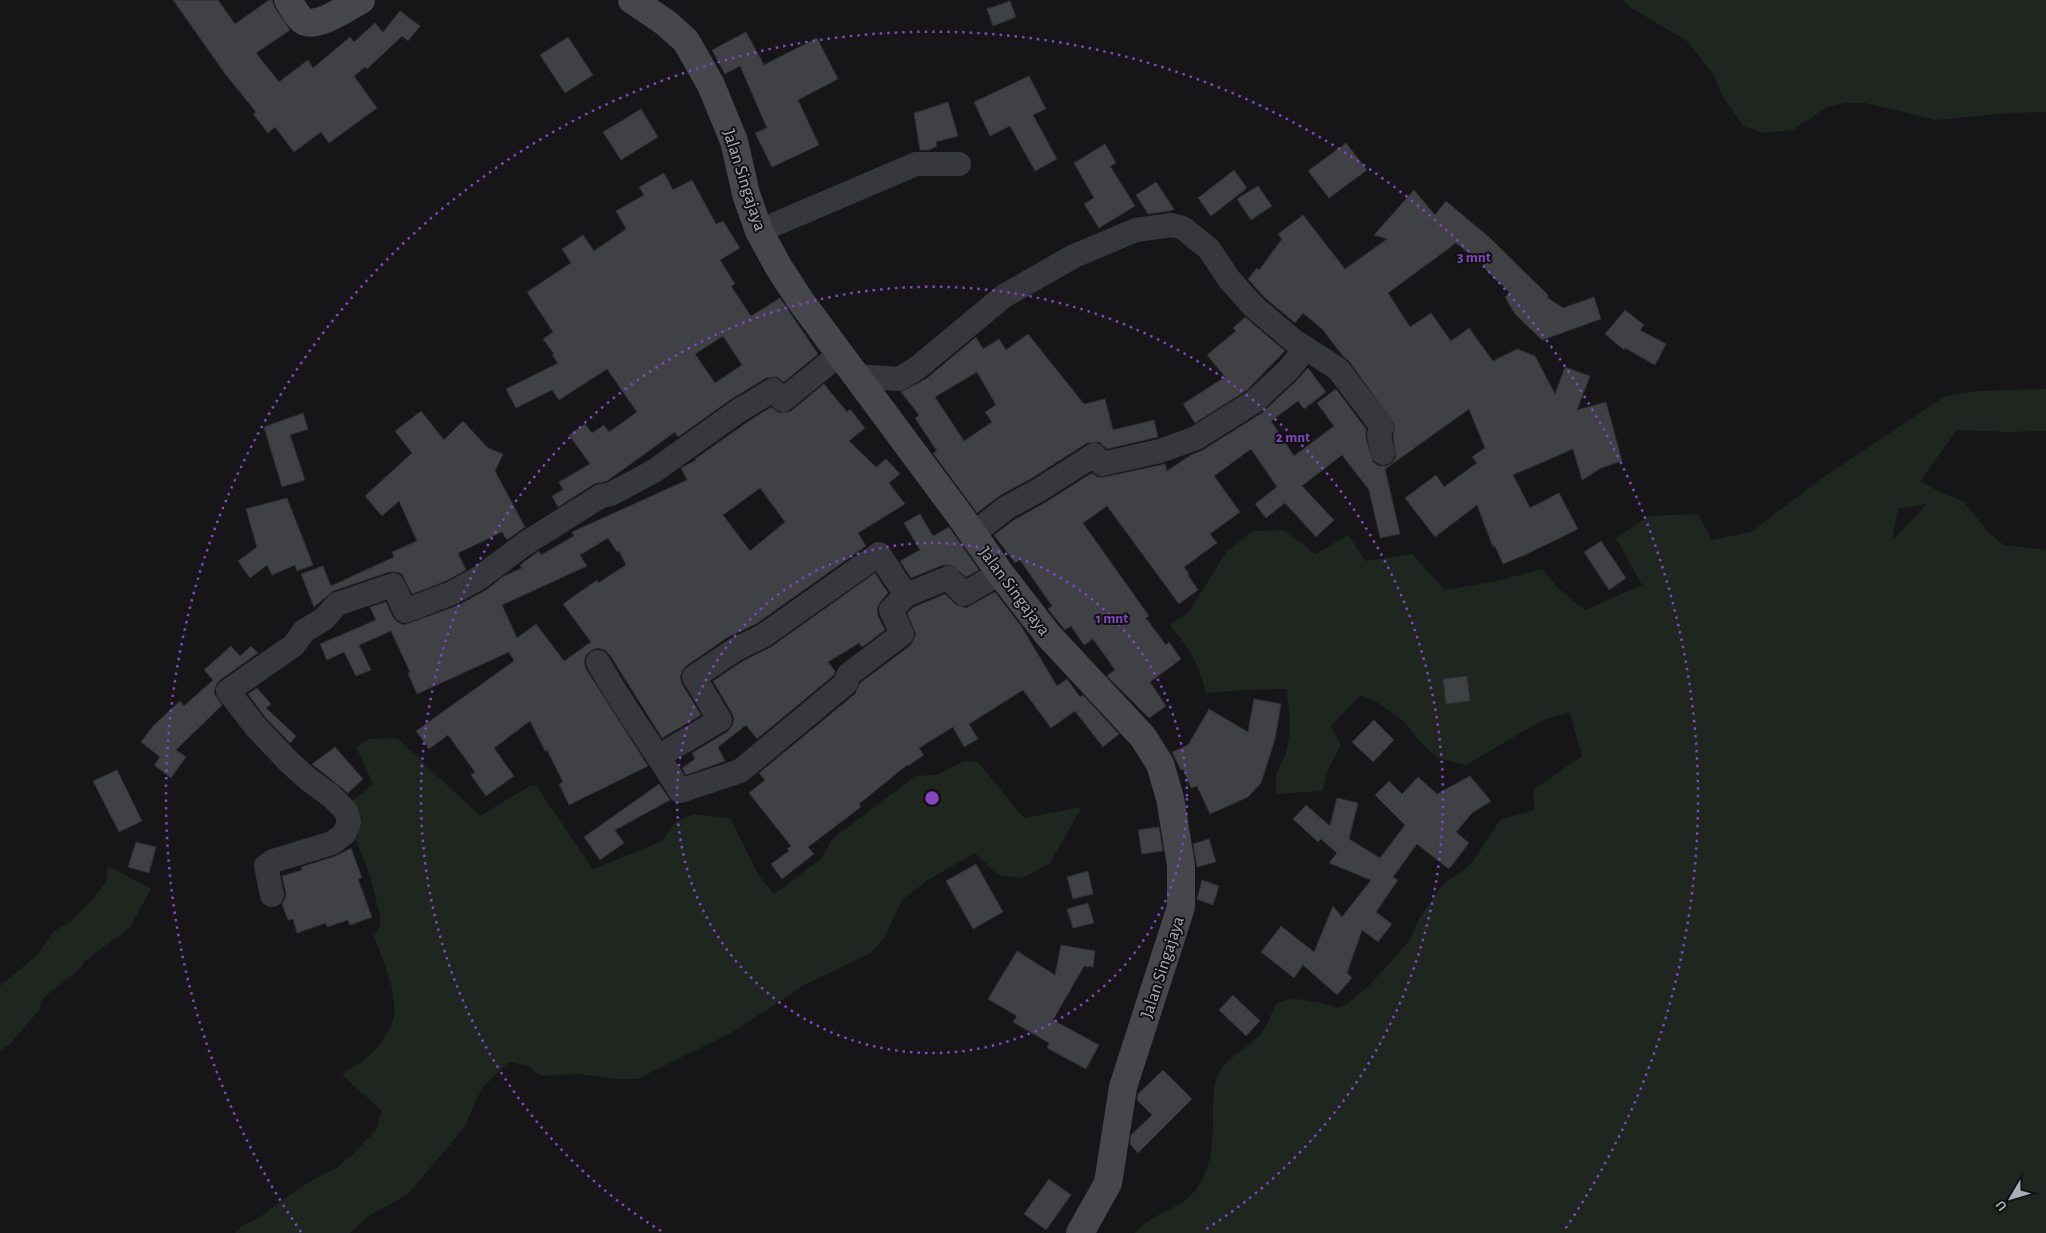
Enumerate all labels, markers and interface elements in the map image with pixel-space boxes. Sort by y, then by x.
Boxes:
street label: Jalan Singajaya [719,127,769,233]
text: 3 mnt [1457,250,1491,265]
text: 2 mnt [1276,430,1310,445]
street label: Jalan Singajaya [975,544,1053,639]
text: 1 mnt [1096,611,1128,626]
centre of rings [923,789,941,807]
street label: Jalan Singajaya [1138,914,1188,1020]
north arrow [1986,1173,2036,1223]
text: U [1993,1198,2010,1213]

